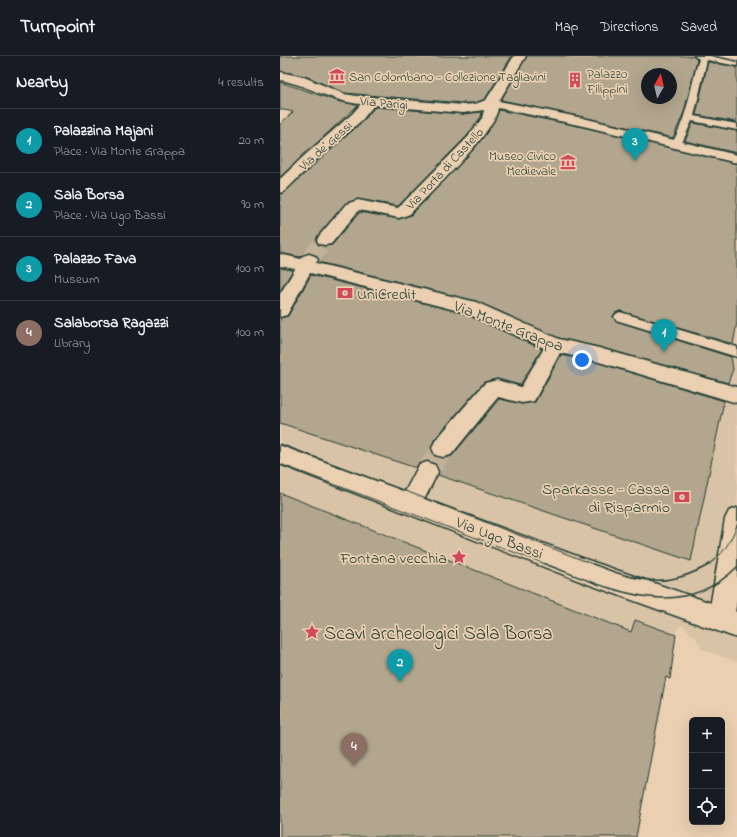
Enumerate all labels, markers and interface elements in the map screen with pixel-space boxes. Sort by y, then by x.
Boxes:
text: Turnpoint [20,14,95,41]
text: Map [555,17,578,38]
text: Directions [600,17,658,38]
text: Saved [680,17,717,38]
place label: Palazzo Filippini [586,65,628,99]
museum icon: San Colombano - Collezione Tagliavini [328,67,346,85]
place label: San Colombano - Collezione Tagliavini [349,68,546,88]
north arrow [641,68,677,104]
text: Nearby [16,70,68,95]
building icon: Palazzo Filippini [566,71,584,89]
text: 4 results [218,73,264,92]
street label: Via Parigi [358,92,408,116]
street label: Via de' Gessi [294,117,357,176]
text: Palazzina Majani [54,120,153,142]
street label: Via Porta di Castello [401,123,489,215]
pin: 3 [622,128,648,161]
text: 1 [27,131,31,150]
text: 20 m [239,131,264,150]
text: Place · Via Monte Grappa [54,142,185,161]
place label: Museo Civico Medievale [489,147,556,181]
museum icon: Museo Civico Medievale [559,153,577,171]
text: Sala Borsa [54,184,124,206]
text: 2 [26,195,32,214]
text: 90 m [241,195,264,214]
text: Place · Via Ugo Bassi [54,206,166,225]
text: Palazzo Fava [54,248,136,270]
text: 3 [26,259,32,278]
text: 100 m [235,259,264,278]
text: Museum [54,270,99,289]
place label: UniCredit [357,283,417,307]
bank icon: UniCredit [336,284,354,302]
street label: Via Monte Grappa [449,295,567,359]
text: Salaborsa Ragazzi [54,312,169,334]
pin: 1 [651,319,677,352]
text: 4 [26,323,32,342]
text: 100 m [235,323,264,342]
text: Library [54,334,90,353]
your location [572,350,592,370]
place label: Sparkasse - Cassa di Risparmio [542,478,670,520]
bank icon: Sparkasse - Cassa di Risparmio [673,488,691,506]
street label: Via Ugo Bassi [451,511,547,567]
place label: Fontana vecchia [339,547,447,571]
place icon: Fontana vecchia [450,548,468,566]
place label: Scavi archeologici Sala Borsa [324,621,553,650]
place icon: Scavi archeologici Sala Borsa [303,623,321,641]
pin: 2 [387,649,413,682]
map controls [689,717,725,825]
button: + [689,717,725,753]
pin: 4 [341,733,367,766]
button: − [689,753,725,789]
button: locate [689,789,725,825]

